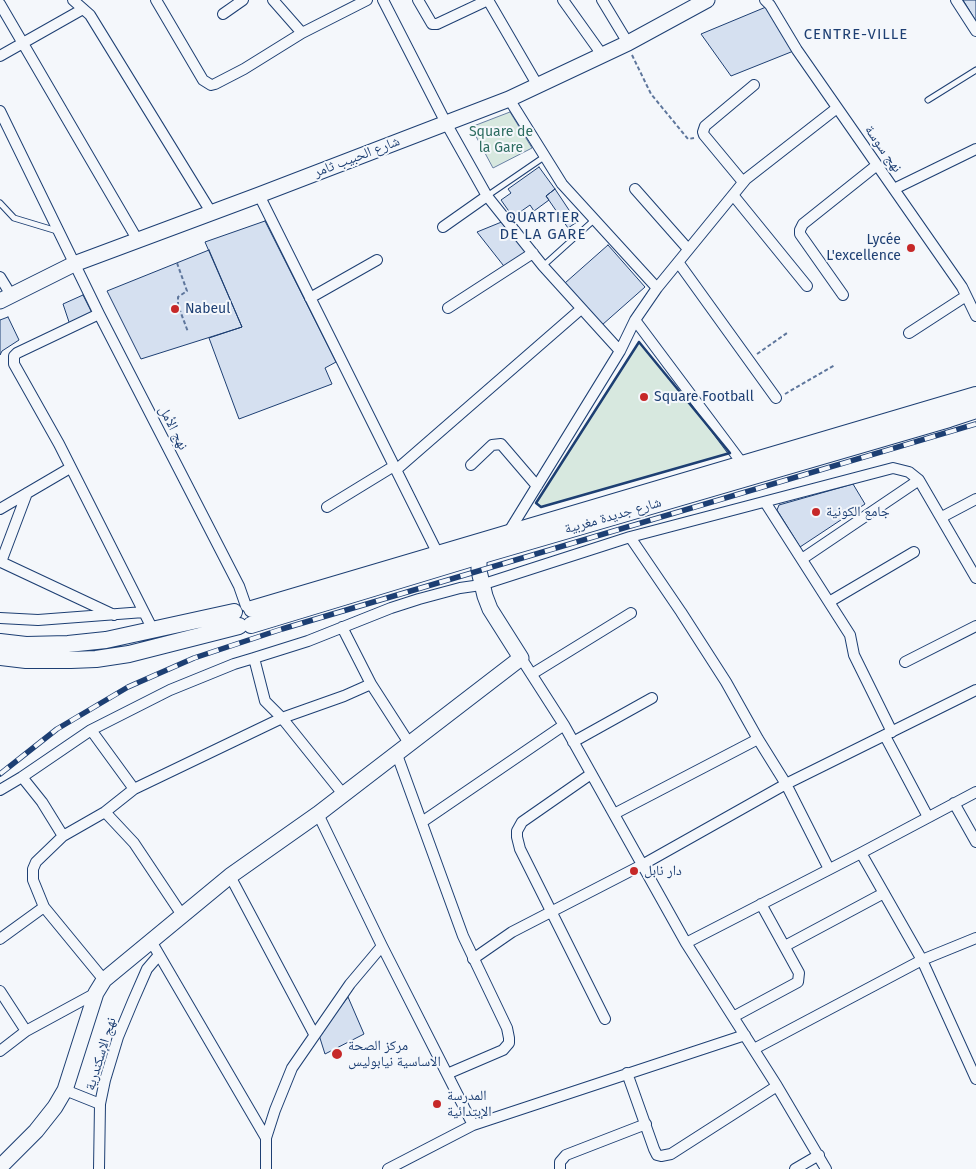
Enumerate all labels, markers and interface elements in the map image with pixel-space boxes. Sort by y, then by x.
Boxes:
district label: CENTRE-VILLE [802,26,910,44]
street label: نهج سوسة [861,122,905,176]
park label: Square de la Gare [469,124,533,156]
street label: شارع الحبيب ثامر [312,133,402,181]
district label: QUARTIER DE LA GARE [498,209,588,244]
place label: Lycée L'excellence [826,232,901,264]
marker: Lycée L'excellence [905,242,917,254]
place label: Nabeul [185,301,230,317]
marker: Nabeul [169,303,181,315]
place label: Square Football [654,389,754,405]
marker: Square Football [638,391,650,403]
street label: نهج الأمل [155,403,191,453]
street label: شارع جديدة مغربية [563,494,663,538]
place label: جامع الكونية [826,504,890,520]
marker: جامع الكونية [810,506,822,518]
place label: دار نابل [644,863,682,879]
marker: دار نابل [628,865,640,877]
street label: نهج الإسكندرية [82,1015,120,1093]
place label: مركز الصحة الاساسية نيابوليس [348,1038,441,1070]
marker: مركز الصحة الاساسية نيابوليس [330,1047,344,1061]
place label: المدرسة الإبتدائية [447,1088,492,1120]
marker: المدرسة الإبتدائية [431,1098,443,1110]

